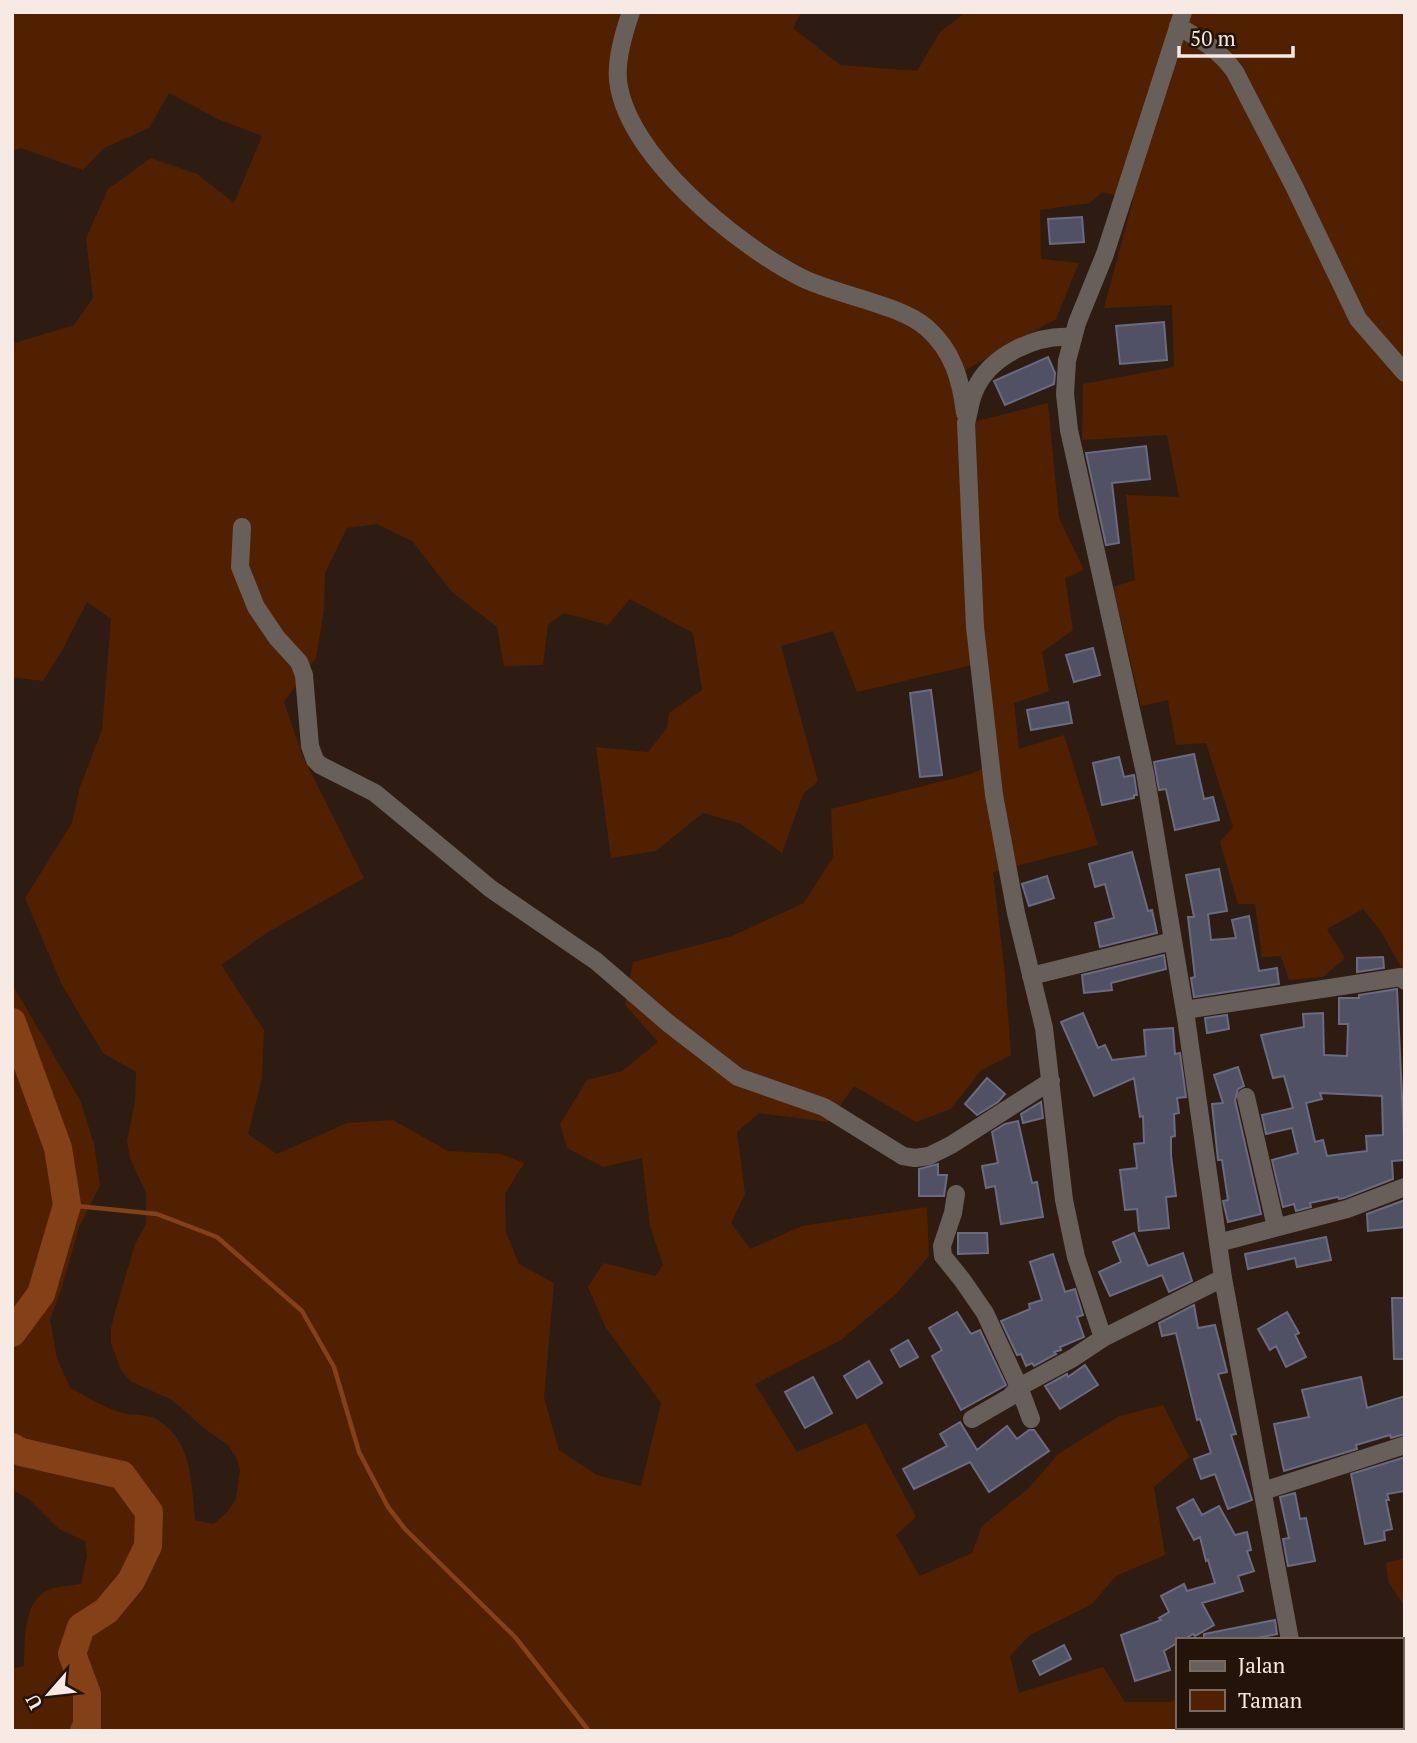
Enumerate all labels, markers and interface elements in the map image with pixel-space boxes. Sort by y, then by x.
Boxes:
scale bar [1179,14,1293,58]
text: 50 m [1190,24,1236,52]
legend [1176,1638,1403,1729]
text: Jalan [1238,1651,1286,1679]
north arrow [14,1659,84,1729]
text: Taman [1238,1686,1303,1714]
text: U [19,1690,48,1714]

